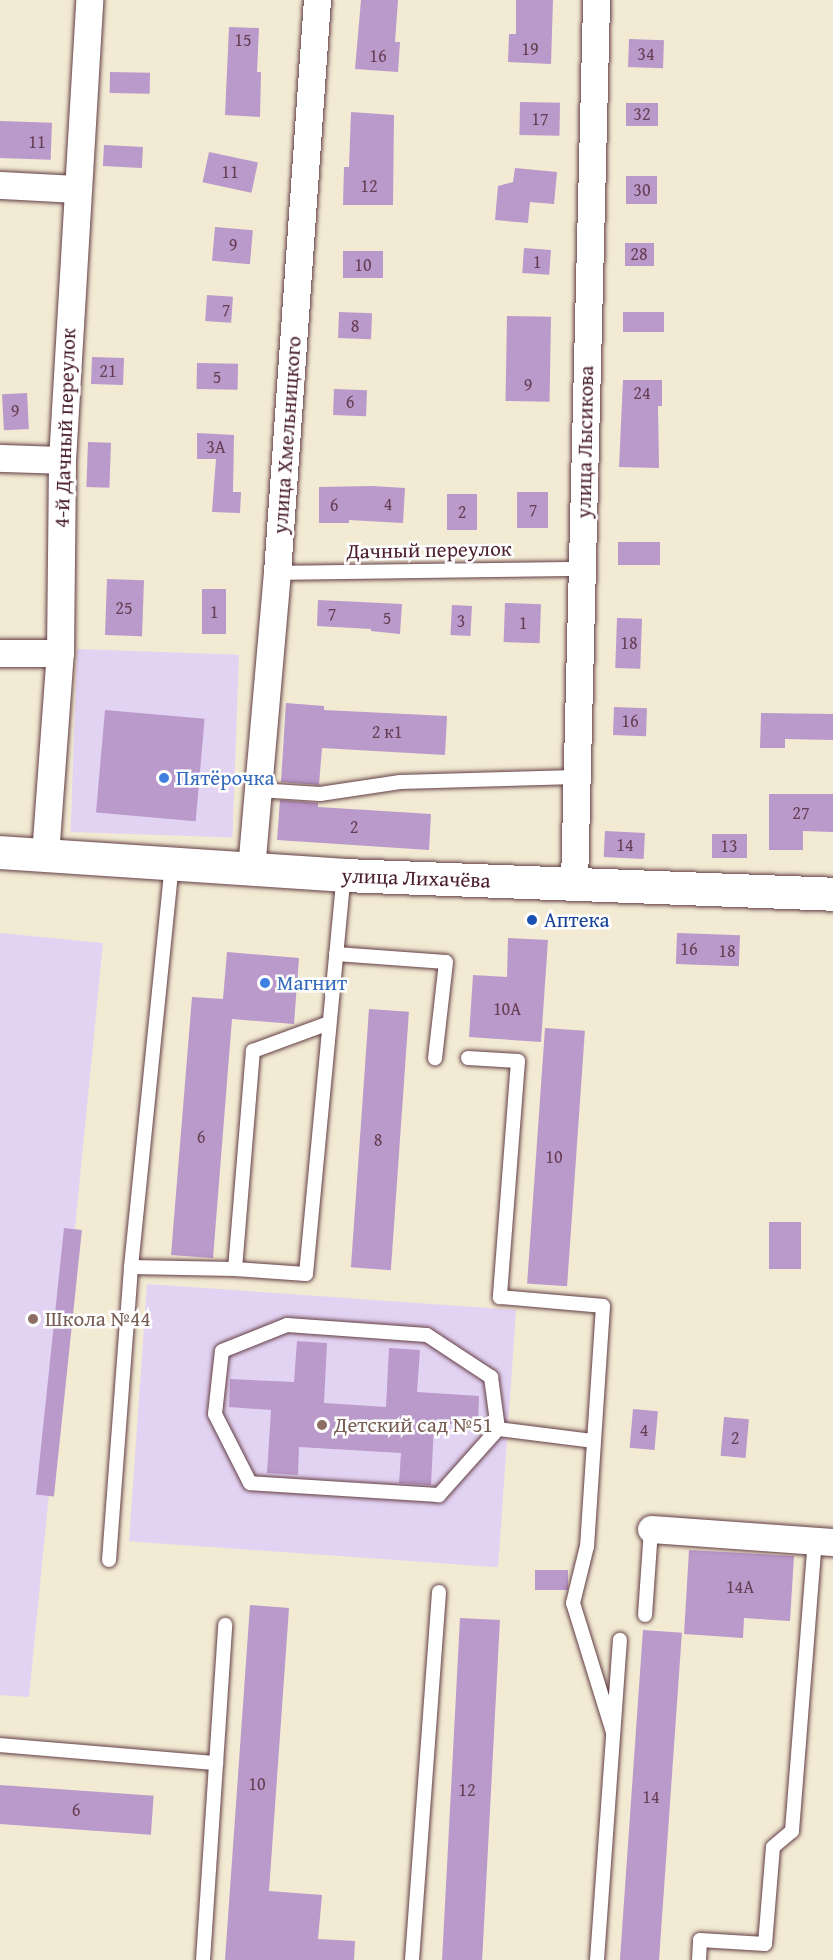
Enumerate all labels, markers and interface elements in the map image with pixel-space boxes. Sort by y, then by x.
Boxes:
house number: 15 [234,29,252,51]
house number: 19 [521,38,539,60]
house number: 34 [637,43,655,65]
house number: 16 [369,45,387,67]
house number: 32 [633,103,651,125]
house number: 17 [531,108,549,130]
house number: 11 [28,131,46,153]
house number: 11 [221,161,239,183]
house number: 12 [360,175,378,197]
house number: 30 [633,179,651,201]
house number: 9 [229,234,237,256]
house number: 28 [630,243,648,265]
house number: 1 [533,251,541,273]
house number: 10 [354,254,372,276]
house number: 7 [222,299,230,321]
house number: 8 [351,315,359,337]
street label: 4-й Дачный переулок [49,328,81,528]
street label: улица Хмельницкого [268,335,306,535]
house number: 21 [99,360,117,382]
street label: улица Лысикова [571,365,599,519]
house number: 5 [213,366,221,388]
house number: 9 [524,374,532,396]
house number: 24 [633,382,651,404]
house number: 6 [346,391,354,413]
house number: 9 [11,400,19,422]
house number: 3А [206,436,226,458]
house number: 4 [384,493,392,515]
house number: 6 [330,494,338,516]
house number: 7 [529,499,537,521]
house number: 2 [458,501,466,523]
street label: Дачный переулок [346,536,512,564]
house number: 25 [115,597,133,619]
house number: 1 [210,601,218,623]
house number: 7 [328,603,336,625]
house number: 5 [383,607,391,629]
house number: 3 [457,610,465,632]
house number: 1 [519,612,527,634]
house number: 18 [620,632,638,654]
house number: 16 [621,710,639,732]
house number: 2 к1 [372,721,402,743]
place label: Пятёрочка [176,765,274,791]
marker: Пятёрочка [157,771,171,785]
house number: 27 [792,802,810,824]
house number: 2 [350,816,358,838]
house number: 14 [616,834,634,856]
house number: 13 [720,835,738,857]
street label: улица Лихачёва [341,863,491,893]
place label: Аптека [544,907,610,933]
marker: Аптека [525,913,539,927]
house number: 16 [680,938,698,960]
house number: 18 [718,940,736,962]
place label: Магнит [277,970,347,996]
marker: Магнит [258,976,272,990]
house number: 10А [493,998,521,1020]
house number: 6 [197,1126,205,1148]
house number: 8 [374,1129,382,1151]
house number: 10 [545,1146,563,1168]
place label: Школа №44 [45,1306,151,1332]
marker: Школа №44 [26,1312,40,1326]
place label: Детский сад №51 [334,1412,493,1438]
marker: Детский сад №51 [315,1418,329,1432]
house number: 4 [640,1419,648,1441]
house number: 2 [731,1427,739,1449]
house number: 14А [726,1576,754,1598]
house number: 10 [248,1773,266,1795]
house number: 12 [458,1779,476,1801]
house number: 14 [642,1786,660,1808]
house number: 6 [72,1799,80,1821]

